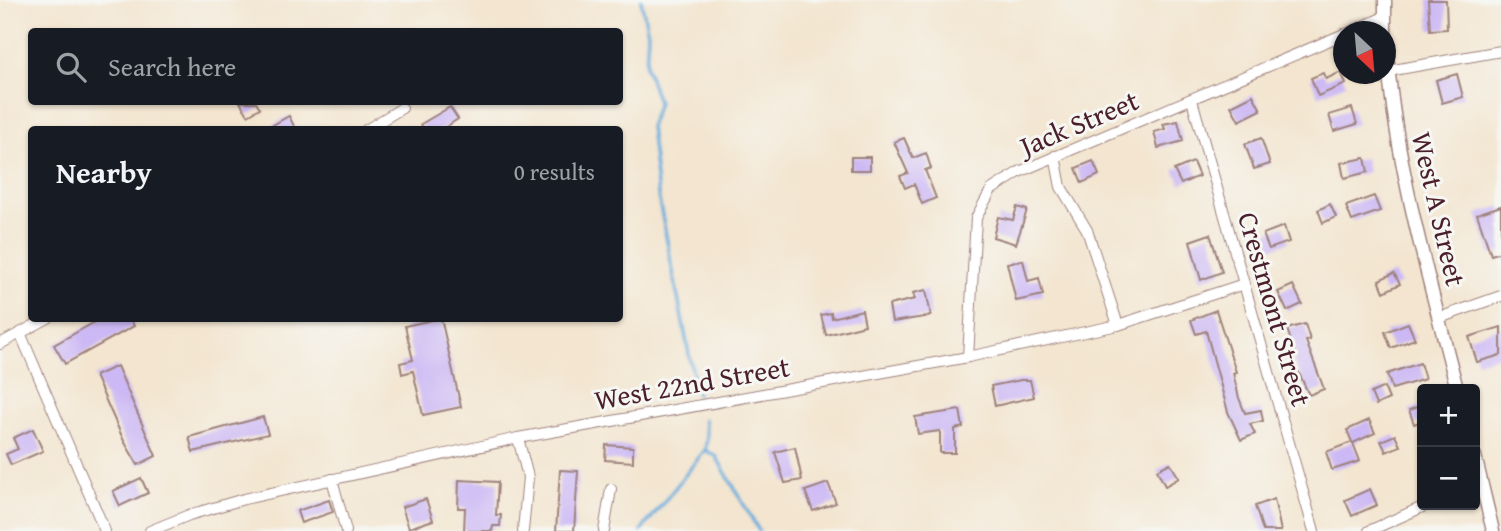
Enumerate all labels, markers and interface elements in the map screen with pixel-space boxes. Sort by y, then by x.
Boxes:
north arrow [1333,21,1396,84]
search box [28,28,623,105]
text: Search here [108,47,236,86]
icon: search [52,48,90,86]
street label: Jack Street [1010,79,1145,167]
street label: West A Street [1402,128,1477,290]
text: Nearby [56,150,152,194]
text: 0 results [514,155,595,188]
street label: Crestmont Street [1228,207,1323,411]
street label: West 22nd Street [591,345,793,420]
map controls [1417,384,1480,510]
button: + [1417,384,1480,447]
button: − [1417,447,1480,510]

